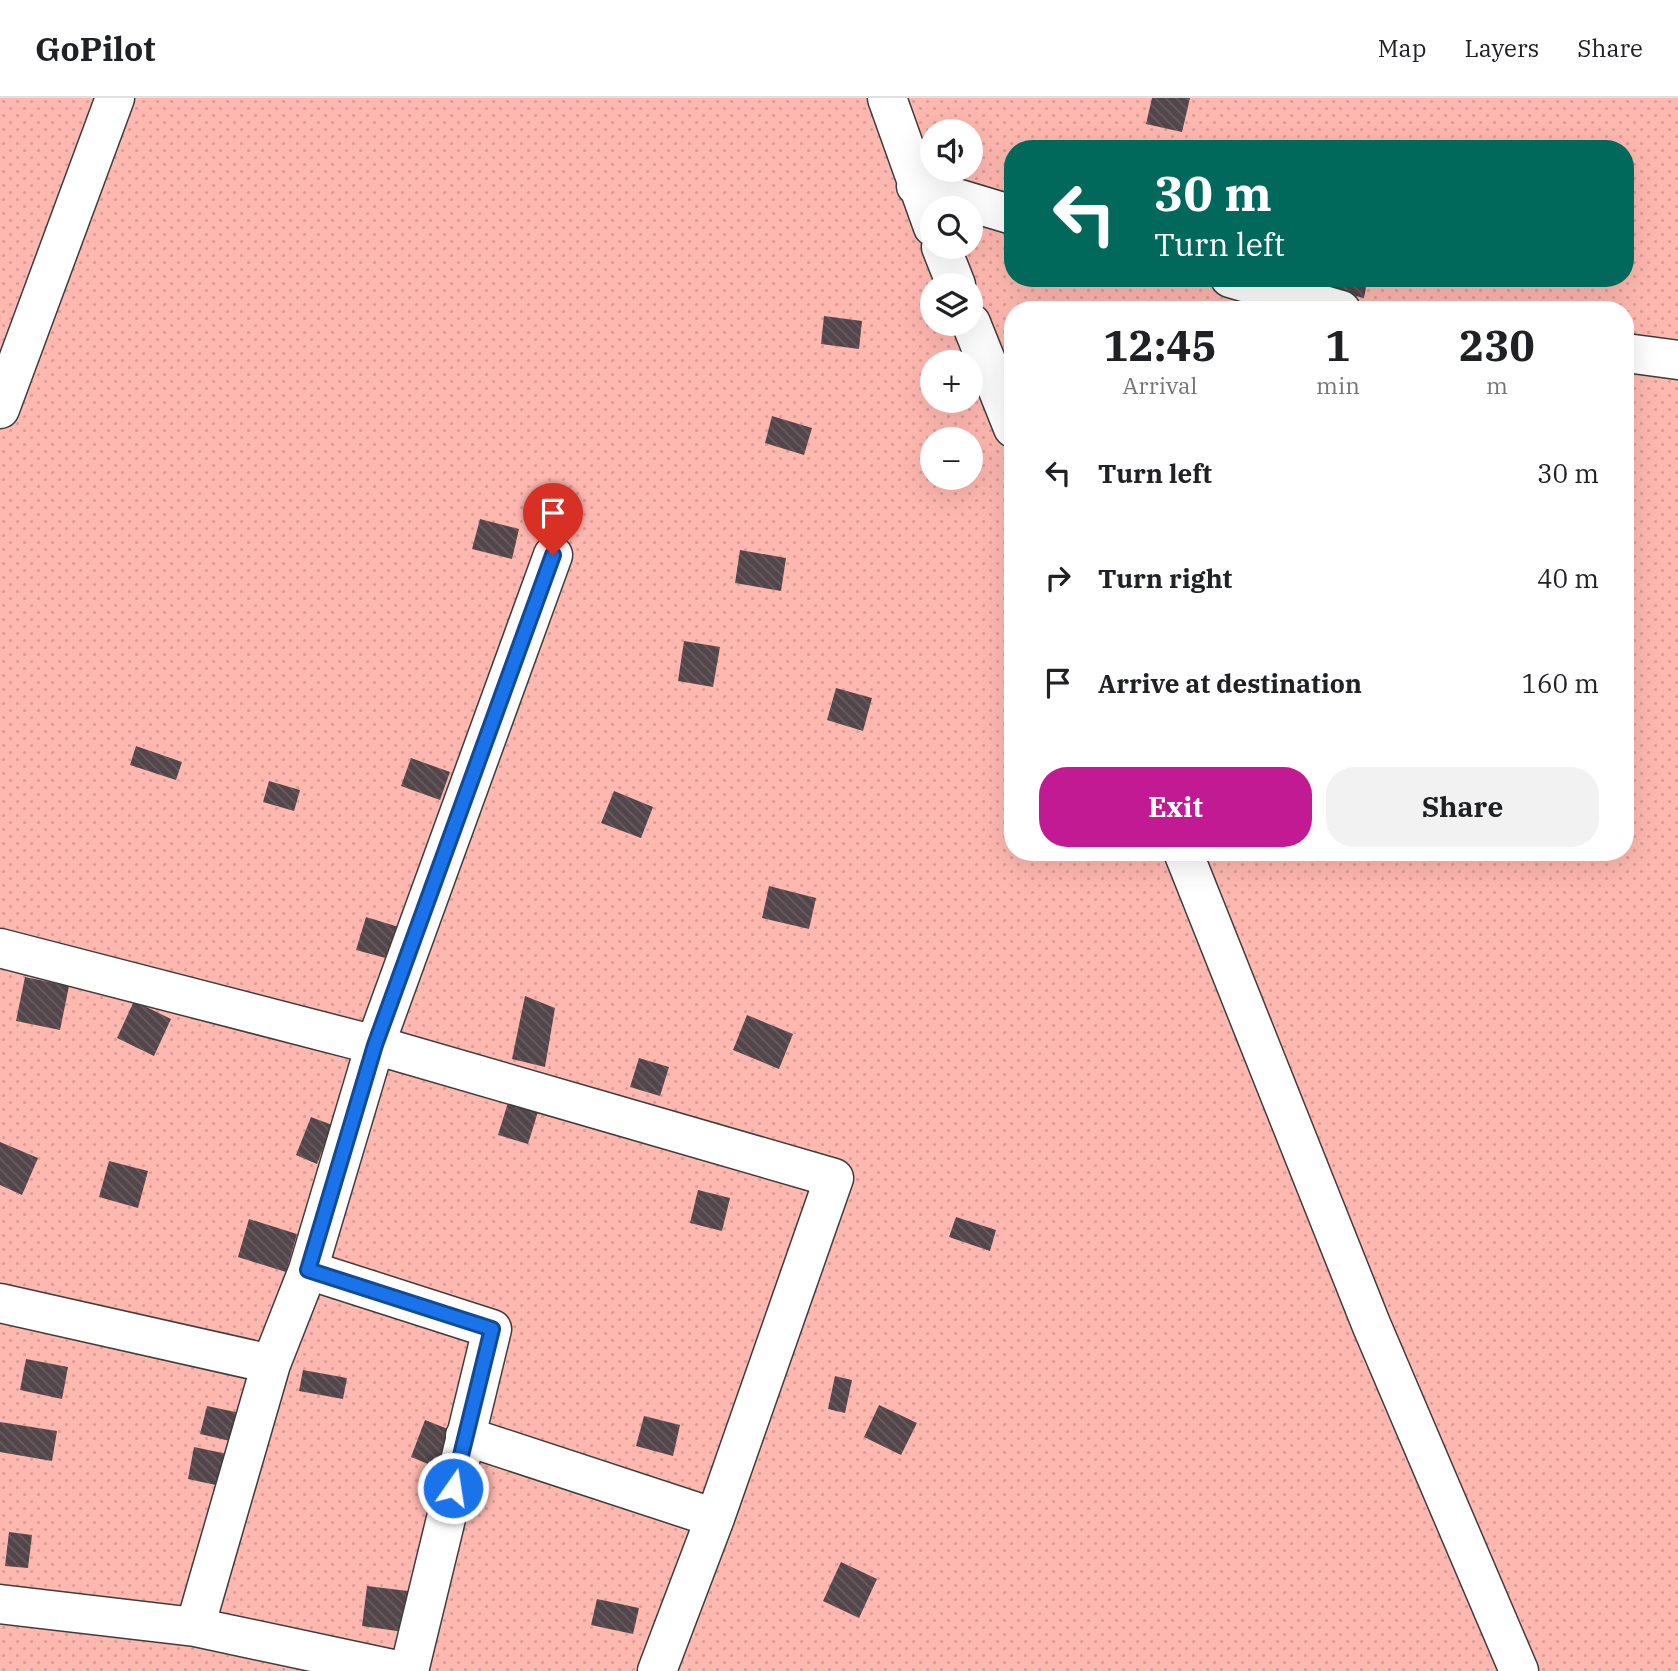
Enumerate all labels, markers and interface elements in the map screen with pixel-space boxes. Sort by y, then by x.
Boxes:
text: GoPilot [35,27,156,70]
text: Map [1378,32,1426,64]
text: Layers [1464,32,1539,64]
text: Share [1577,32,1643,64]
map controls [920,119,983,490]
button: sound [920,119,983,182]
text: 30 m [1154,161,1272,224]
icon: left [1039,168,1130,259]
button: search [920,196,983,259]
text: Turn left [1154,223,1285,265]
button: layers [920,273,983,336]
text: 12:45 [1103,318,1217,373]
text: 1 [1325,318,1351,373]
text: 230 [1459,318,1535,373]
button: + [920,350,983,413]
text: Arrival [1123,370,1197,400]
text: min [1316,370,1360,400]
text: m [1486,370,1508,400]
button: − [920,427,983,490]
icon: left [1039,454,1077,492]
text: Turn left [1098,456,1212,490]
text: 30 m [1537,456,1599,490]
pin [523,483,583,555]
icon: arrive [534,494,572,532]
icon: right [1039,559,1077,597]
text: Turn right [1098,561,1232,595]
text: 40 m [1537,561,1599,595]
icon: arrive [1039,664,1077,702]
text: Arrive at destination [1098,666,1362,700]
text: 160 m [1521,666,1599,700]
button: Exit [1039,767,1312,847]
button: Share [1326,767,1599,847]
position arrow [416,1451,490,1525]

